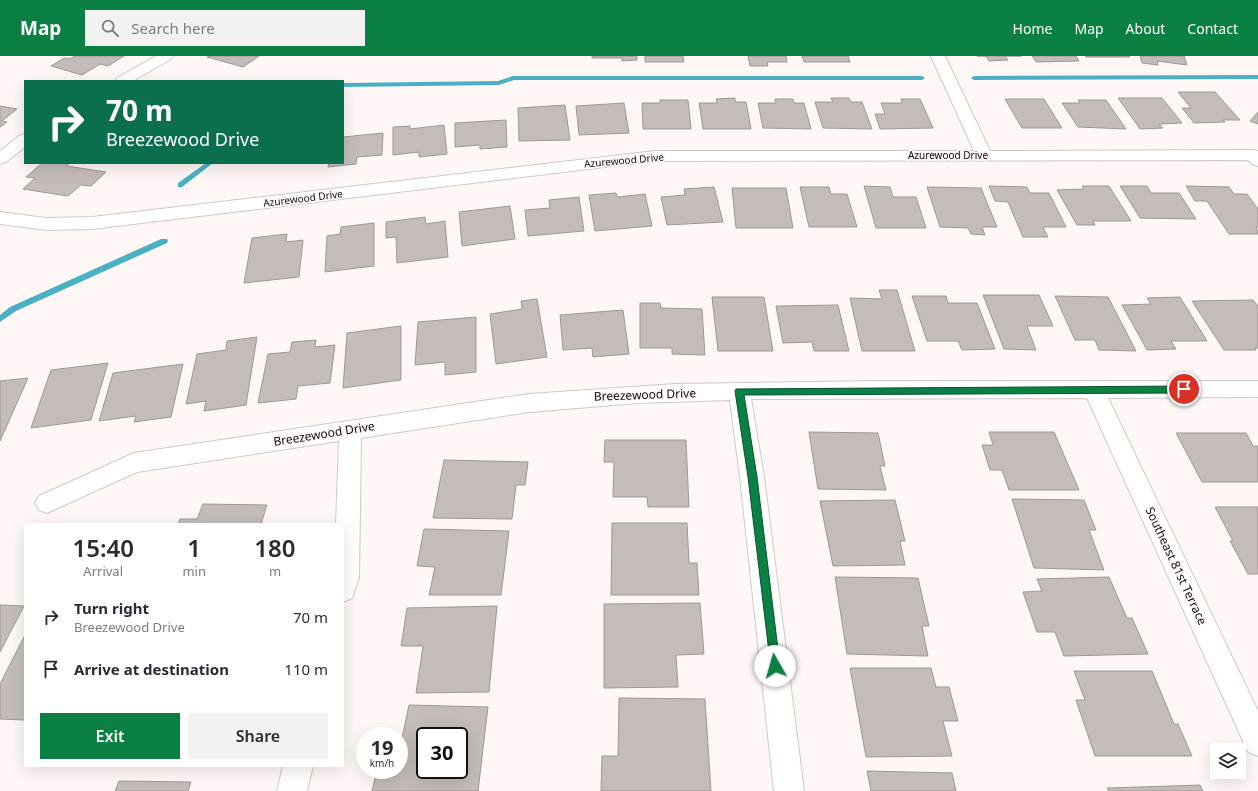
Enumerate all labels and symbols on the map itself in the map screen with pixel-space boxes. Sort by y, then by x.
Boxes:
street label: Azurewood Drive [908,148,988,162]
street label: Azurewood Drive [583,150,665,170]
street label: Azurewood Drive [262,186,344,210]
pin [1167,372,1201,406]
street label: Breezewood Drive [594,384,697,405]
street label: Breezewood Drive [272,417,376,450]
street label: Southeast 81st Terrace [1142,504,1211,628]
position arrow [754,645,796,687]
speed limit sign: 30 [416,727,468,779]

